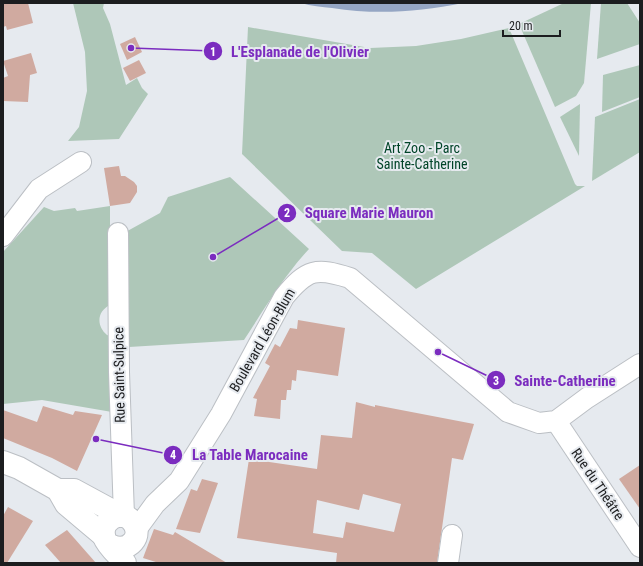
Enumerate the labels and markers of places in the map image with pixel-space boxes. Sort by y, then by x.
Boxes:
callout: L'Esplanade de l'Olivier [203,38,377,65]
callout: Square Marie Mauron [277,199,442,226]
callout: Sainte-Catherine [486,367,624,394]
callout: La Table Marocaine [163,442,316,469]

